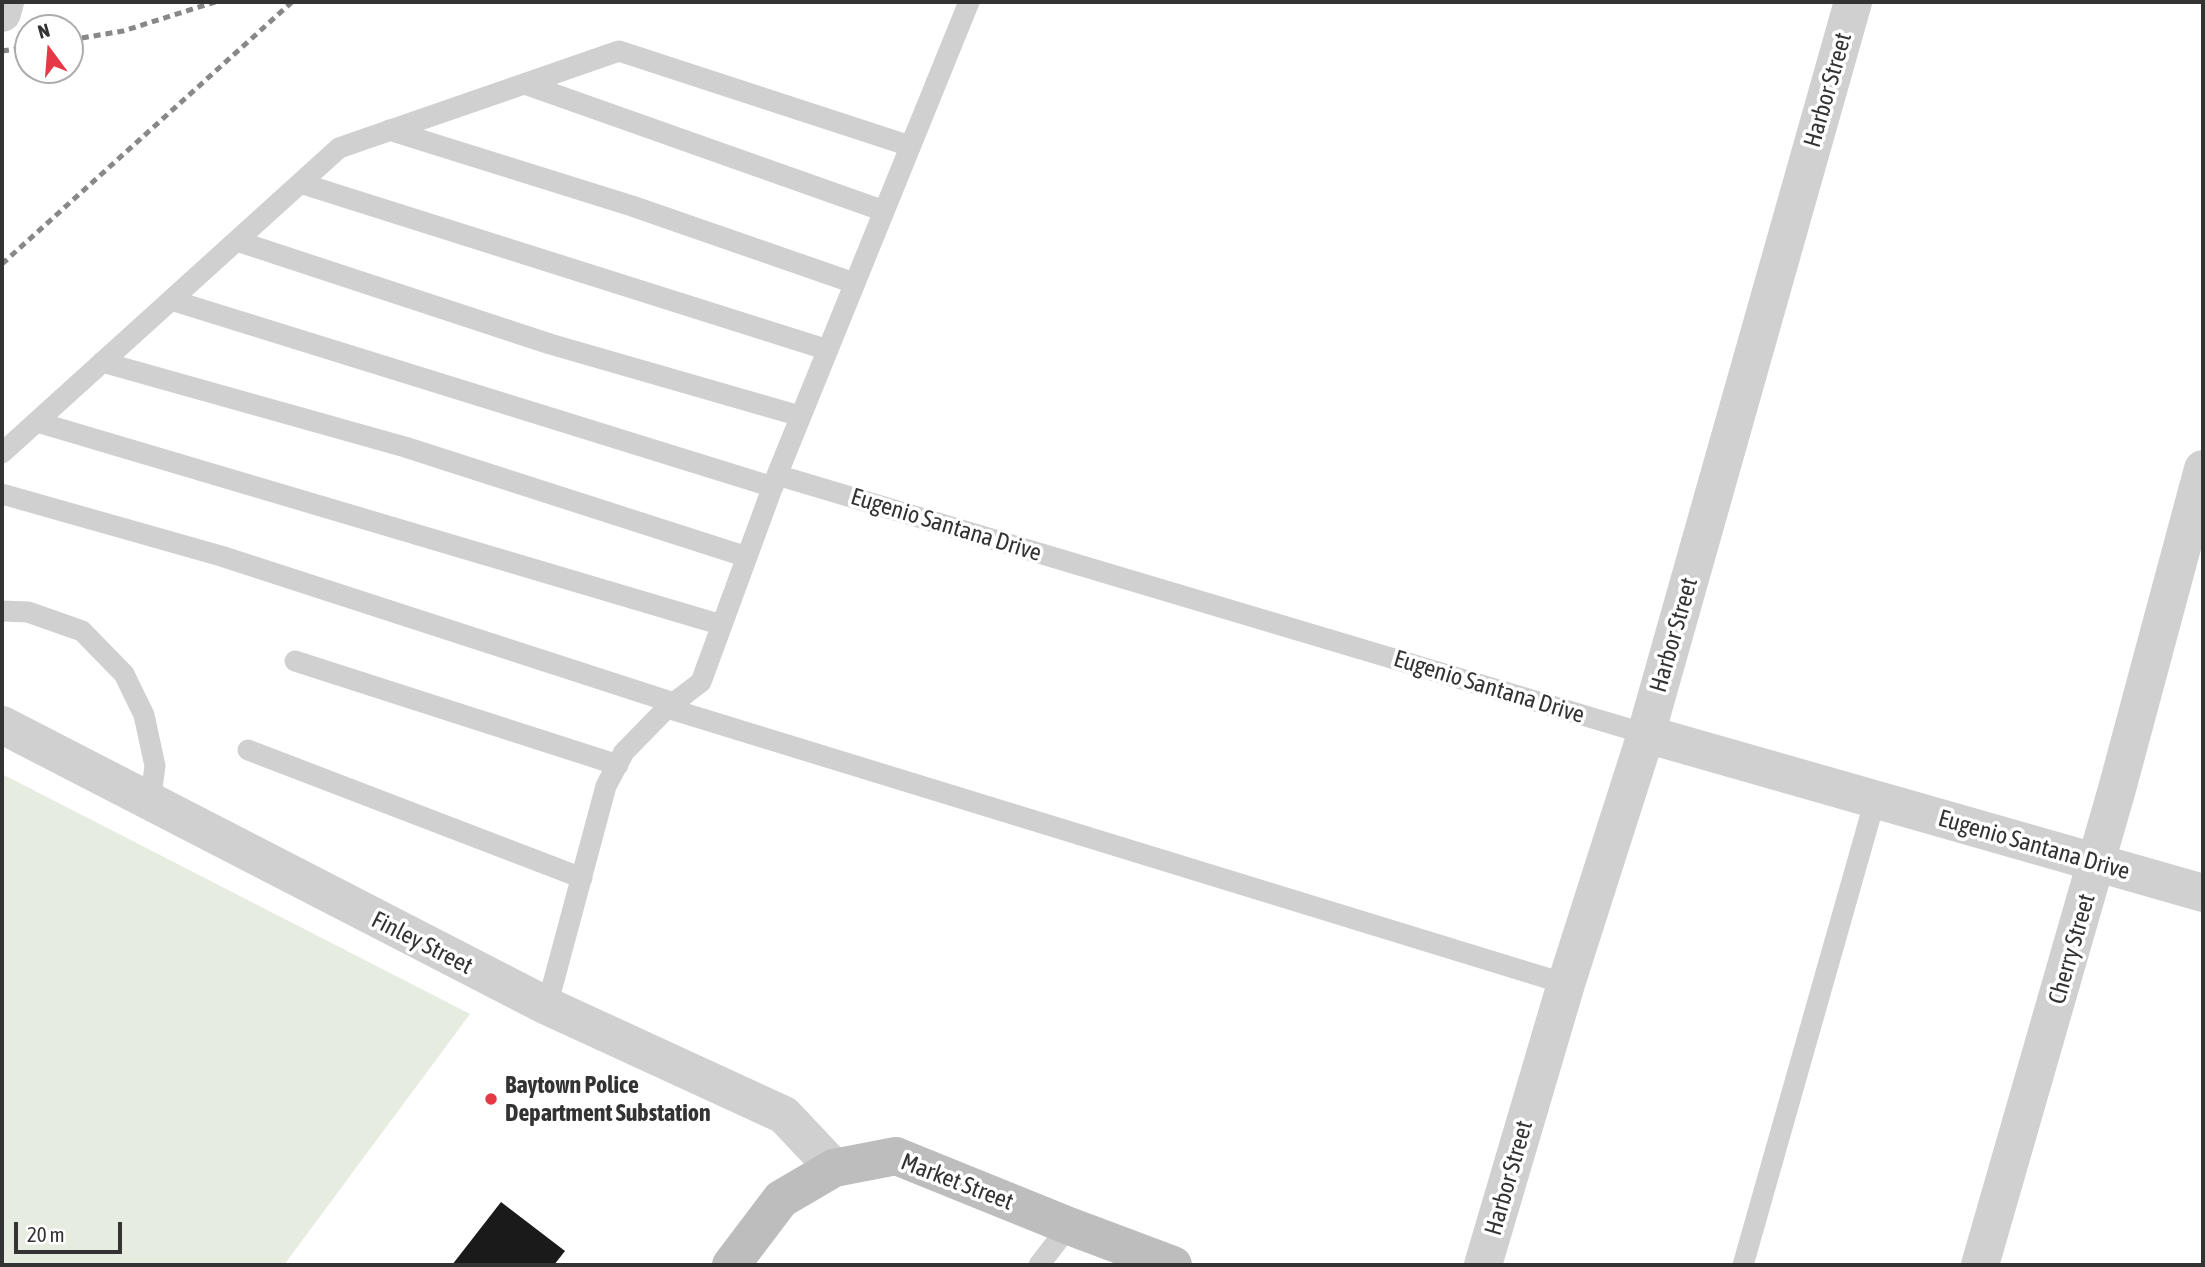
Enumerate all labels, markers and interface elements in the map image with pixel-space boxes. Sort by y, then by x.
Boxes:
north arrow [14,14,84,84]
text: N [35,19,52,43]
street label: Harbor Street [1798,29,1858,151]
street label: Eugenio Santana Drive [847,482,1045,568]
street label: Harbor Street [1644,574,1704,696]
street label: Eugenio Santana Drive [1390,644,1588,730]
street label: Eugenio Santana Drive [1935,804,2133,886]
street label: Cherry Street [2043,891,2101,1007]
street label: Finley Street [367,905,477,981]
place label: Baytown Police Department Substation [505,1071,711,1127]
marker: Baytown Police Department Substation [483,1091,499,1107]
street label: Harbor Street [1479,1117,1539,1239]
street label: Market Street [897,1147,1017,1217]
scale bar [18,1208,126,1252]
text: 20 m [27,1222,65,1246]

